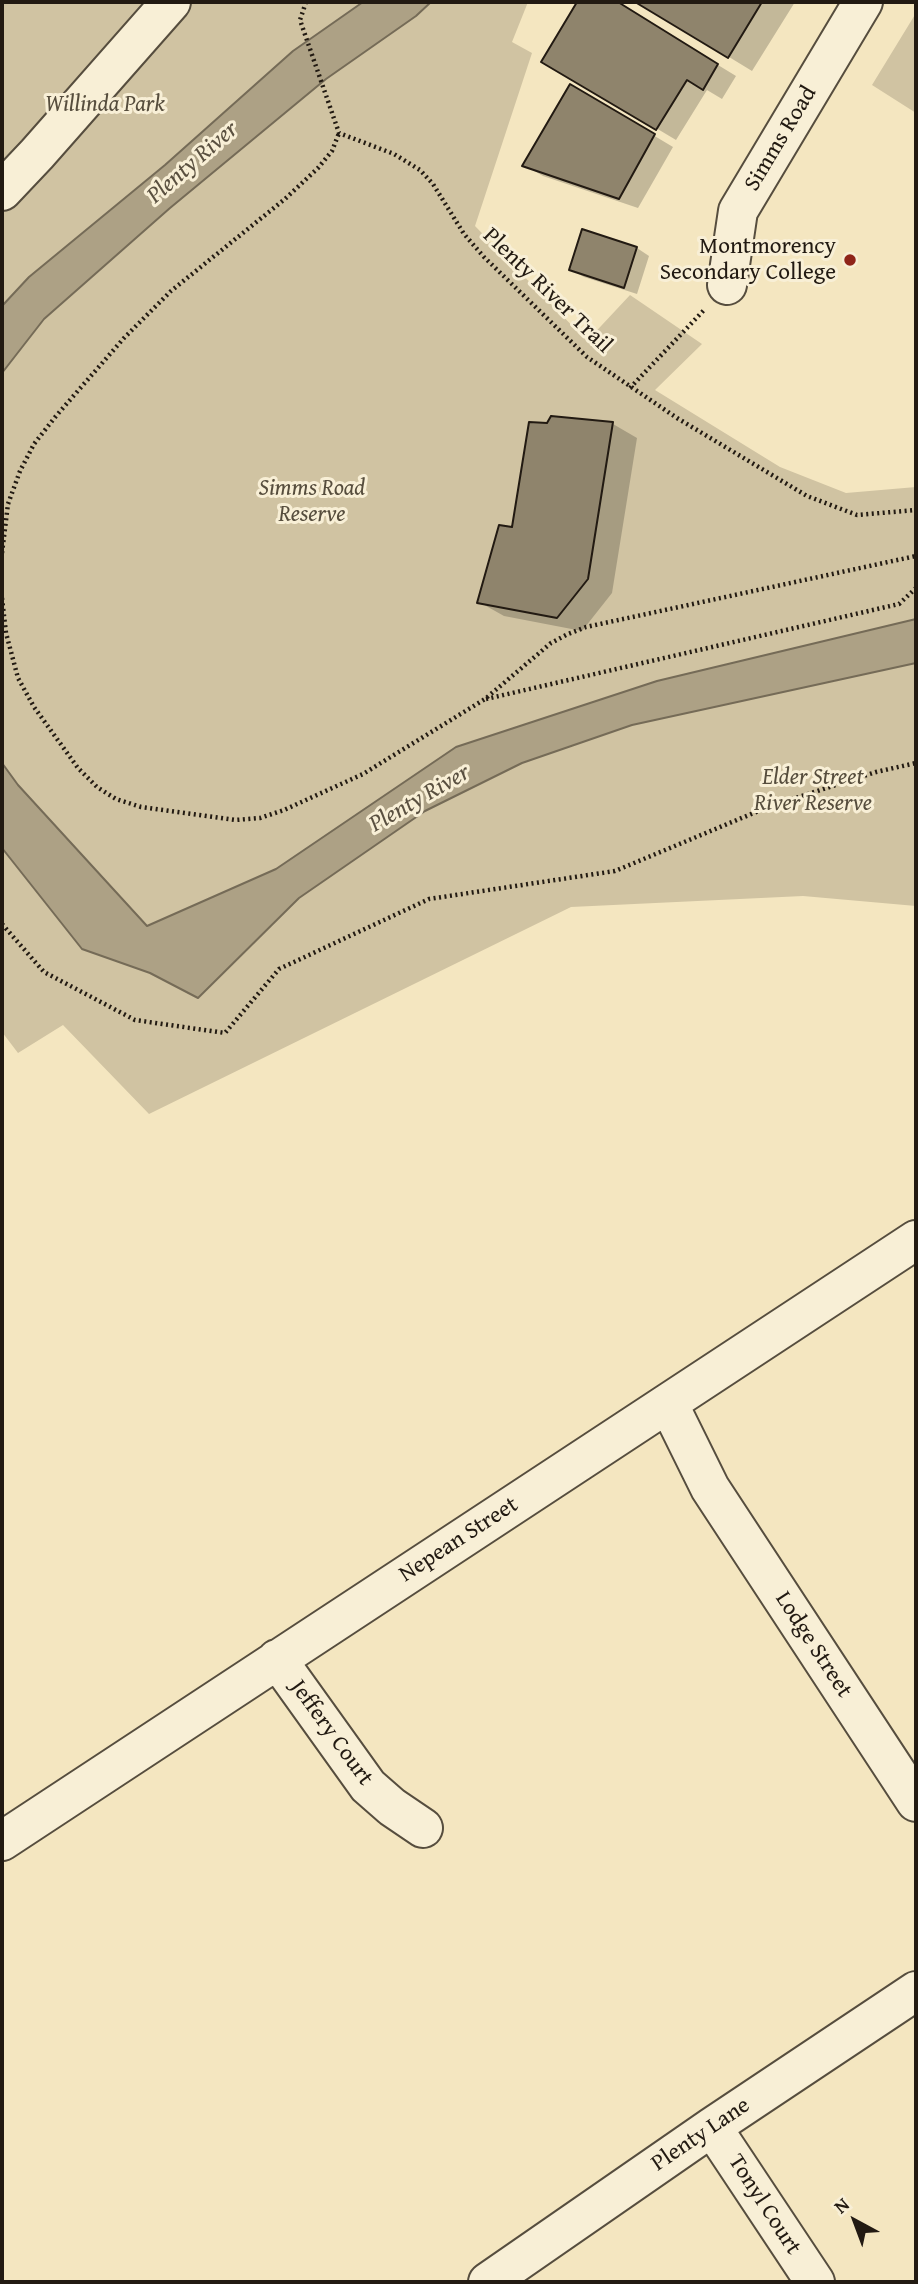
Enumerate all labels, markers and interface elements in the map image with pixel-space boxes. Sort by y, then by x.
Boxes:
street label: Simms Road [739,81,823,197]
park label: Willinda Park [45,91,165,119]
water label: Plenty River [142,116,244,210]
street label: Plenty River Trail [477,222,617,360]
place label: Montmorency Secondary College [660,233,836,287]
marker: Montmorency Secondary College [842,252,858,268]
park label: Simms Road Reserve [259,475,365,529]
water label: Plenty River [365,759,475,839]
park label: Elder Street River Reserve [754,764,872,818]
street label: Nepean Street [394,1491,524,1589]
street label: Lodge Street [769,1587,857,1703]
street label: Jeffery Court [283,1675,379,1791]
street label: Plenty Lane [646,2092,756,2178]
street label: Tonyl Court [721,2150,807,2260]
north arrow [820,2186,890,2256]
text: N [827,2190,855,2220]

